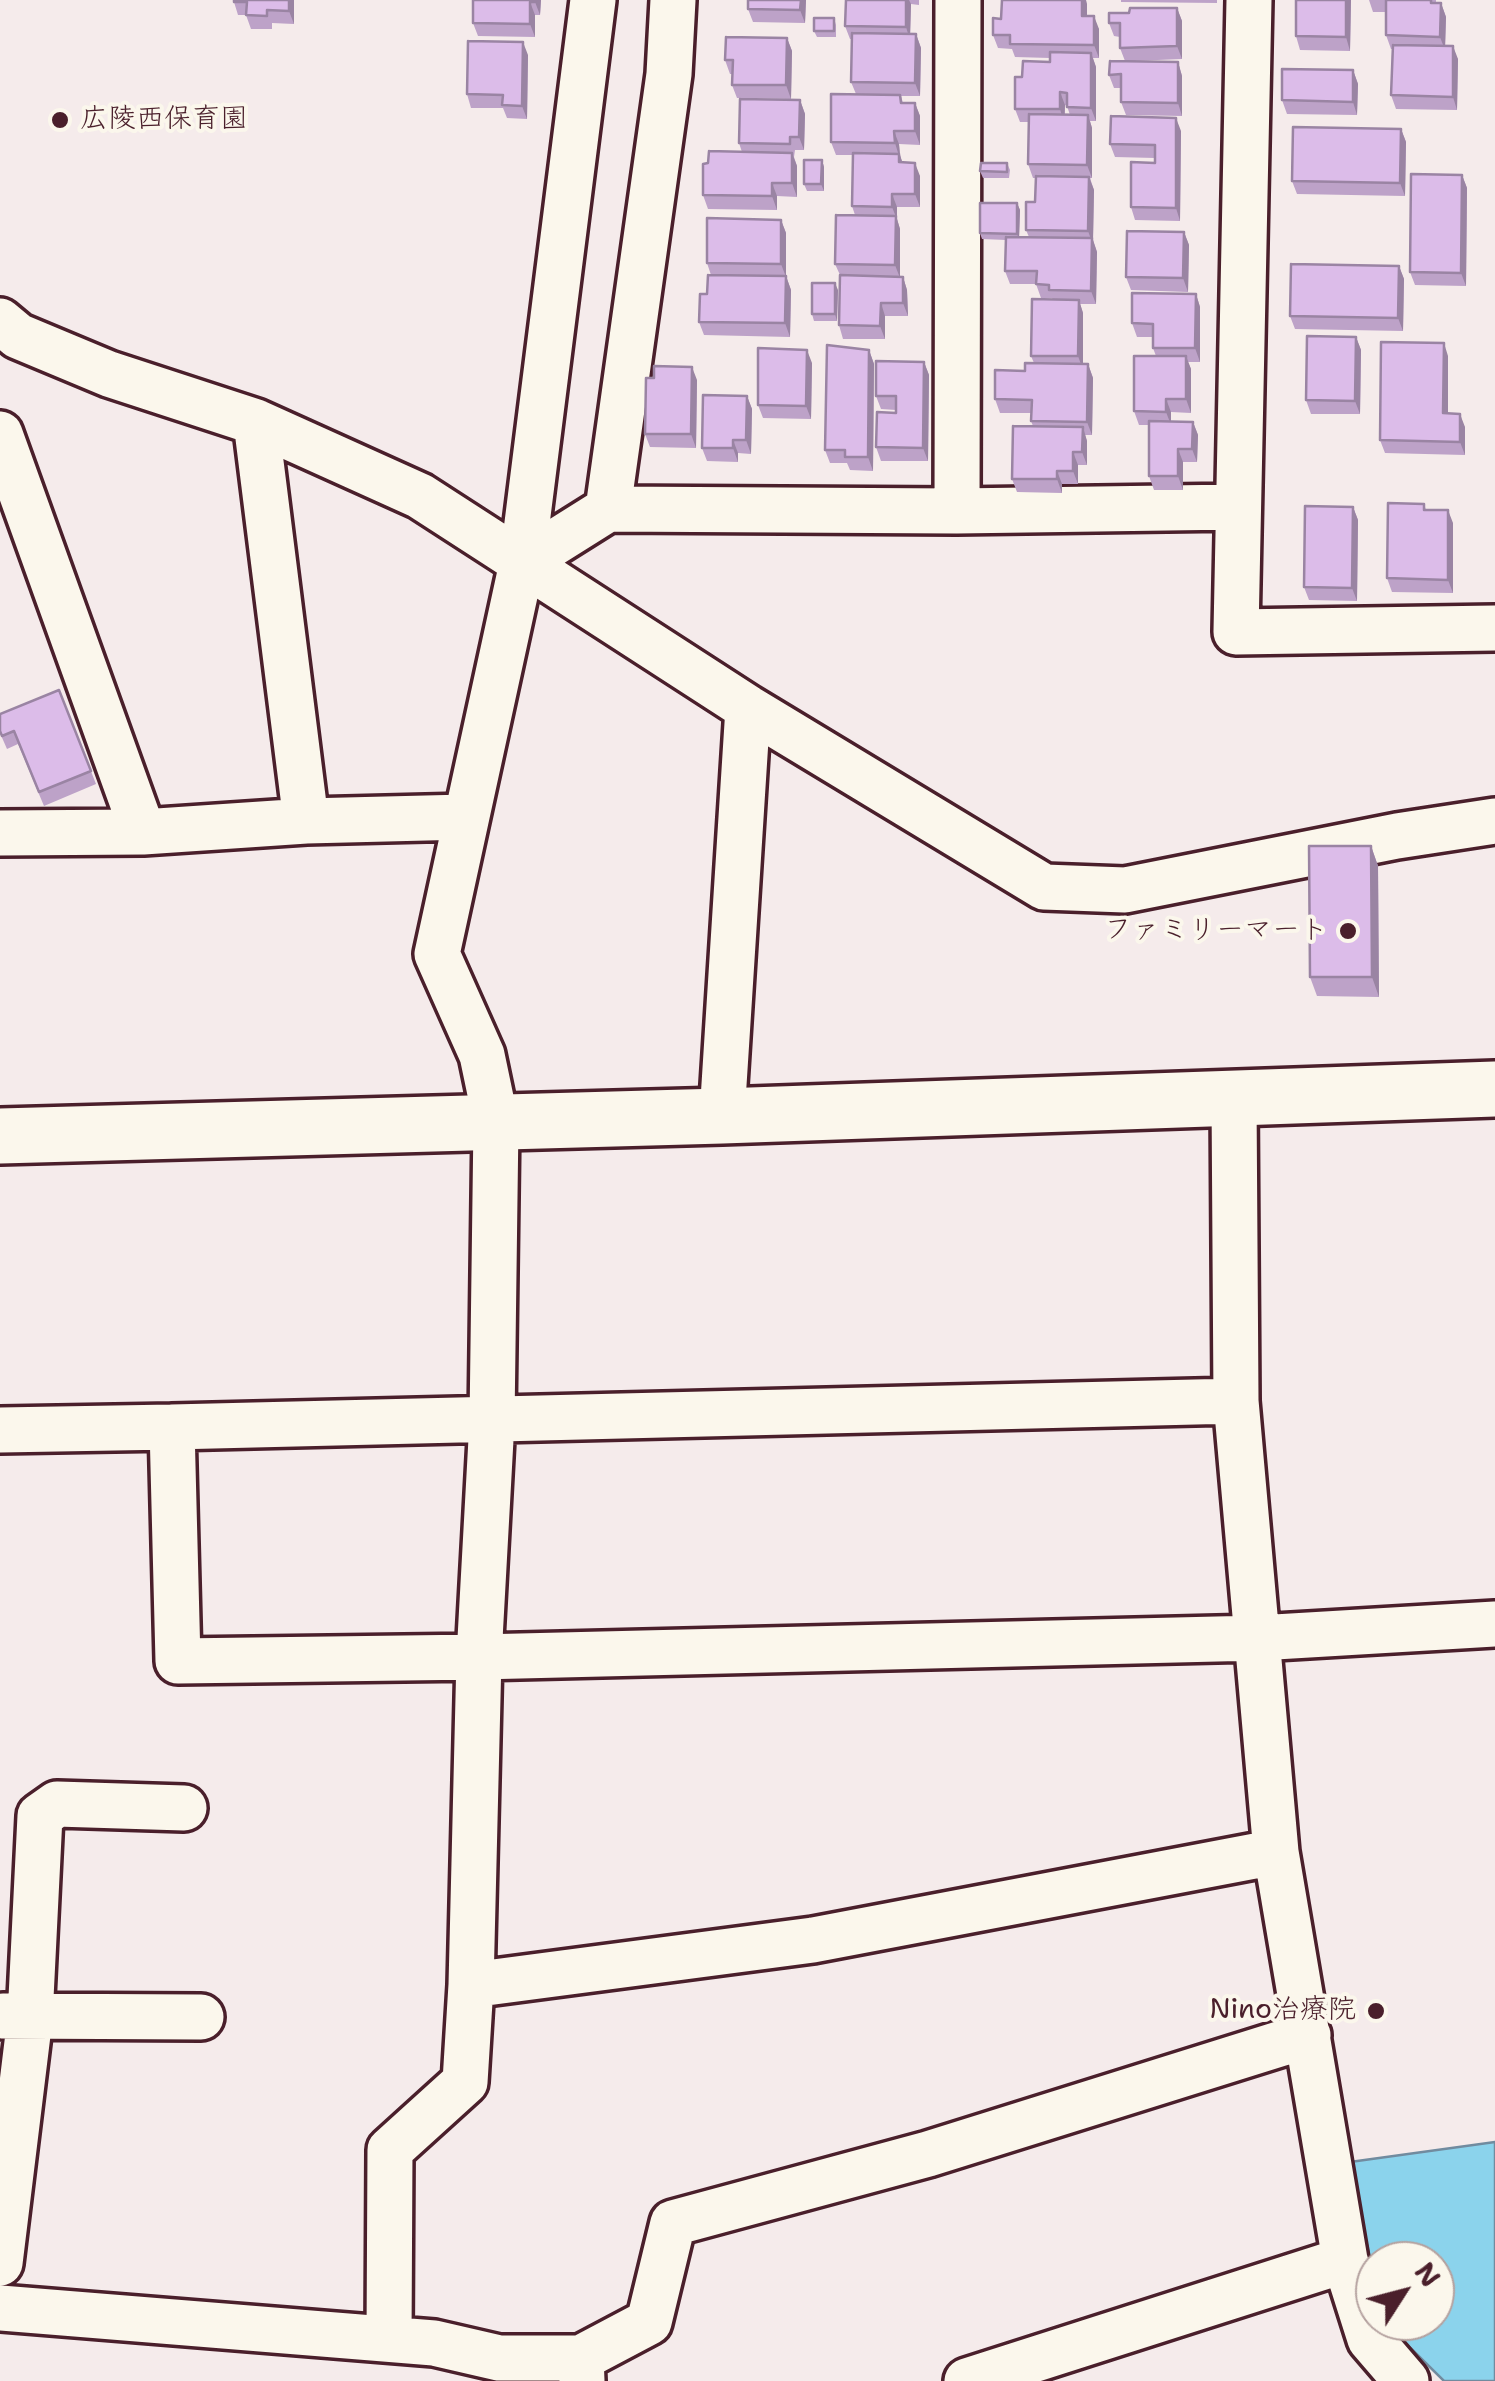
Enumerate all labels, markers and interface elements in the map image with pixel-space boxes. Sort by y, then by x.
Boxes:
place label: 広陵西保育園 [80,103,248,137]
marker: 広陵西保育園 [49,109,71,131]
place label: ファミリーマート [1104,914,1328,948]
marker: ファミリーマート [1337,920,1359,942]
place label: Nino治療院 [1209,1994,1356,2028]
marker: Nino治療院 [1365,2000,1387,2022]
north arrow [1355,2241,1455,2341]
text: N [1406,2254,1450,2295]

